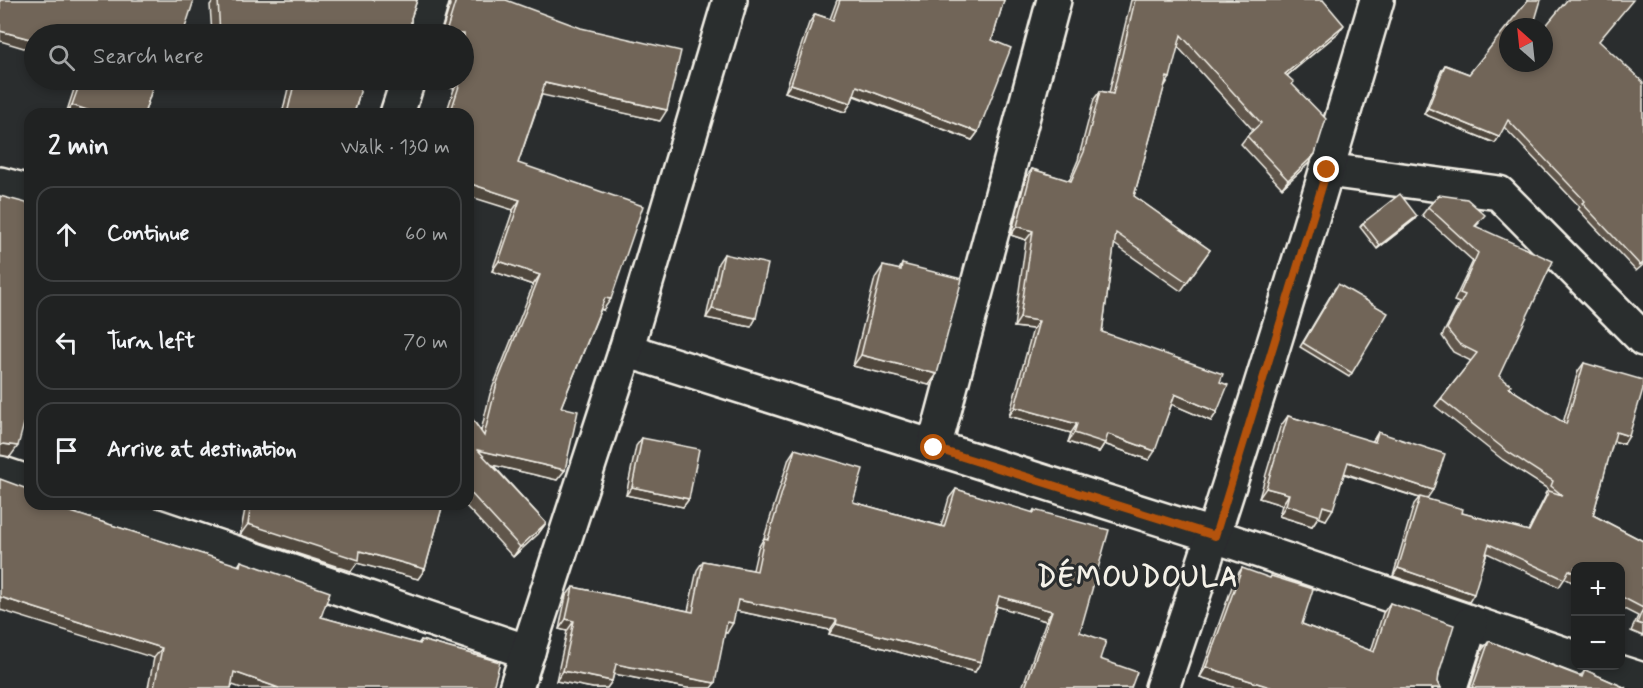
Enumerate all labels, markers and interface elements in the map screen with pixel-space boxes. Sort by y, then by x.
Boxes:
north arrow [1499,18,1553,72]
search box [24,24,474,90]
icon: search [45,41,78,74]
text: Search here [93,43,204,71]
text: 2 min [48,130,109,164]
text: Walk · 130 m [341,134,450,161]
route end [1313,156,1339,182]
icon: ahead [50,218,83,251]
text: Continue [107,220,189,248]
text: 60 m [405,221,448,248]
icon: left [50,326,83,359]
text: Turn left [107,328,195,356]
text: 70 m [403,329,448,356]
icon: arrive [50,434,83,467]
route start [920,434,946,460]
text: Arrive at destination [107,436,297,464]
district label: DÉMOUDOULA [1037,558,1239,597]
map controls [1571,562,1625,670]
button: + [1571,562,1625,616]
button: − [1571,616,1625,670]

